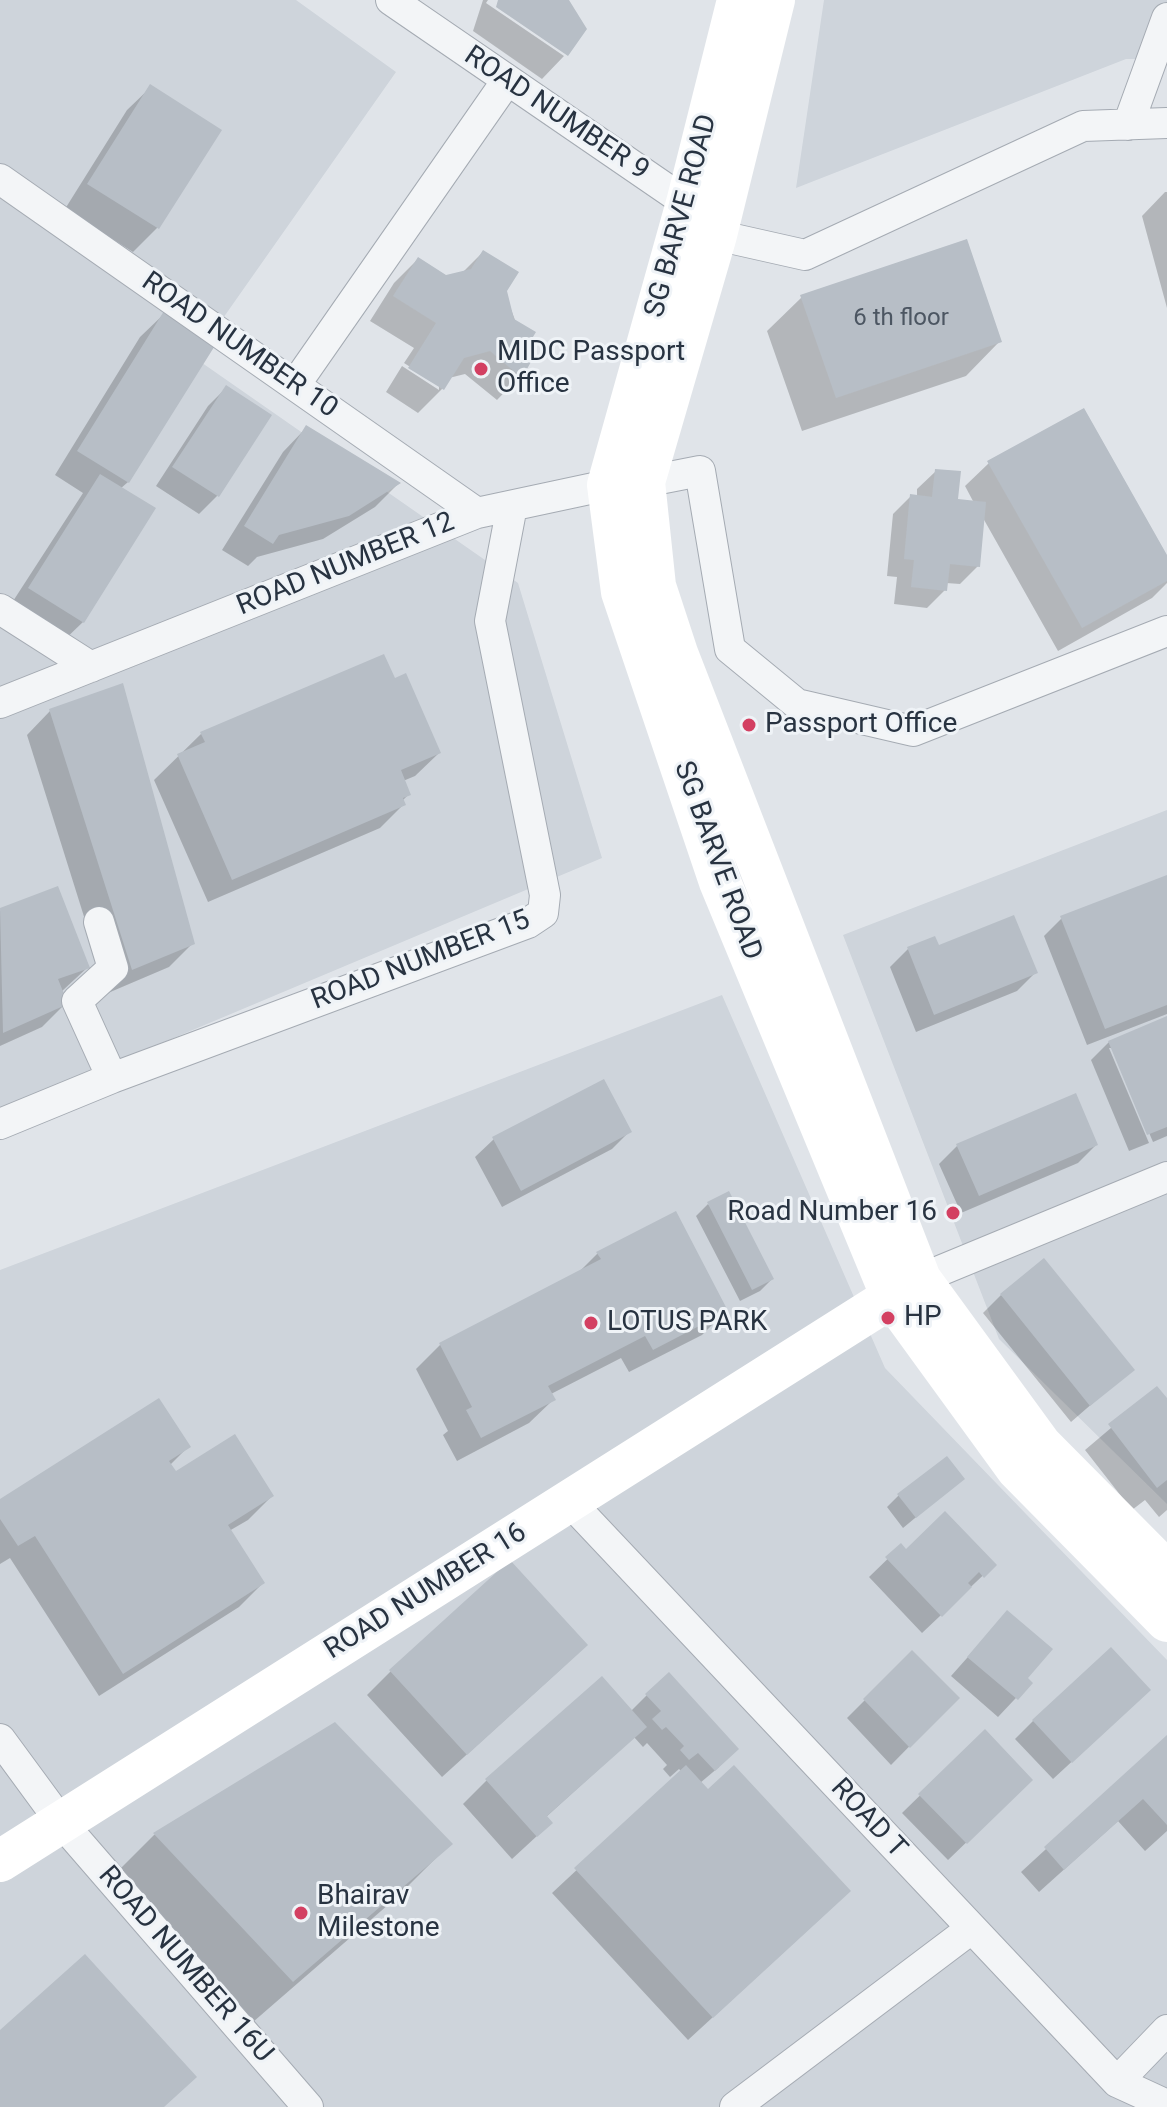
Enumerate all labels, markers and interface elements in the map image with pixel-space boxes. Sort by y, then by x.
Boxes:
street label: ROAD NUMBER 9 [457,40,655,188]
street label: SG BARVE ROAD [639,111,725,321]
street label: ROAD NUMBER 10 [135,266,343,426]
house number: 6 th floor [853,305,949,333]
place label: MIDC Passport Office [497,336,685,402]
marker: MIDC Passport Office [472,360,490,378]
street label: ROAD NUMBER 12 [232,506,460,624]
place label: Passport Office [765,708,957,742]
marker: Passport Office [740,716,758,734]
street label: SG BARVE ROAD [665,757,769,965]
street label: ROAD NUMBER 15 [307,904,535,1018]
place label: Road Number 16 [727,1196,937,1230]
marker: Road Number 16 [944,1204,962,1222]
place label: HP [904,1301,942,1335]
place label: LOTUS PARK [607,1306,767,1340]
marker: HP [879,1309,897,1327]
marker: LOTUS PARK [582,1314,600,1332]
street label: ROAD NUMBER 16 [319,1516,533,1668]
street label: ROAD T [823,1772,913,1866]
street label: ROAD NUMBER 16U [90,1860,280,2070]
place label: Bhairav Milestone [317,1880,440,1946]
marker: Bhairav Milestone [292,1904,310,1922]

